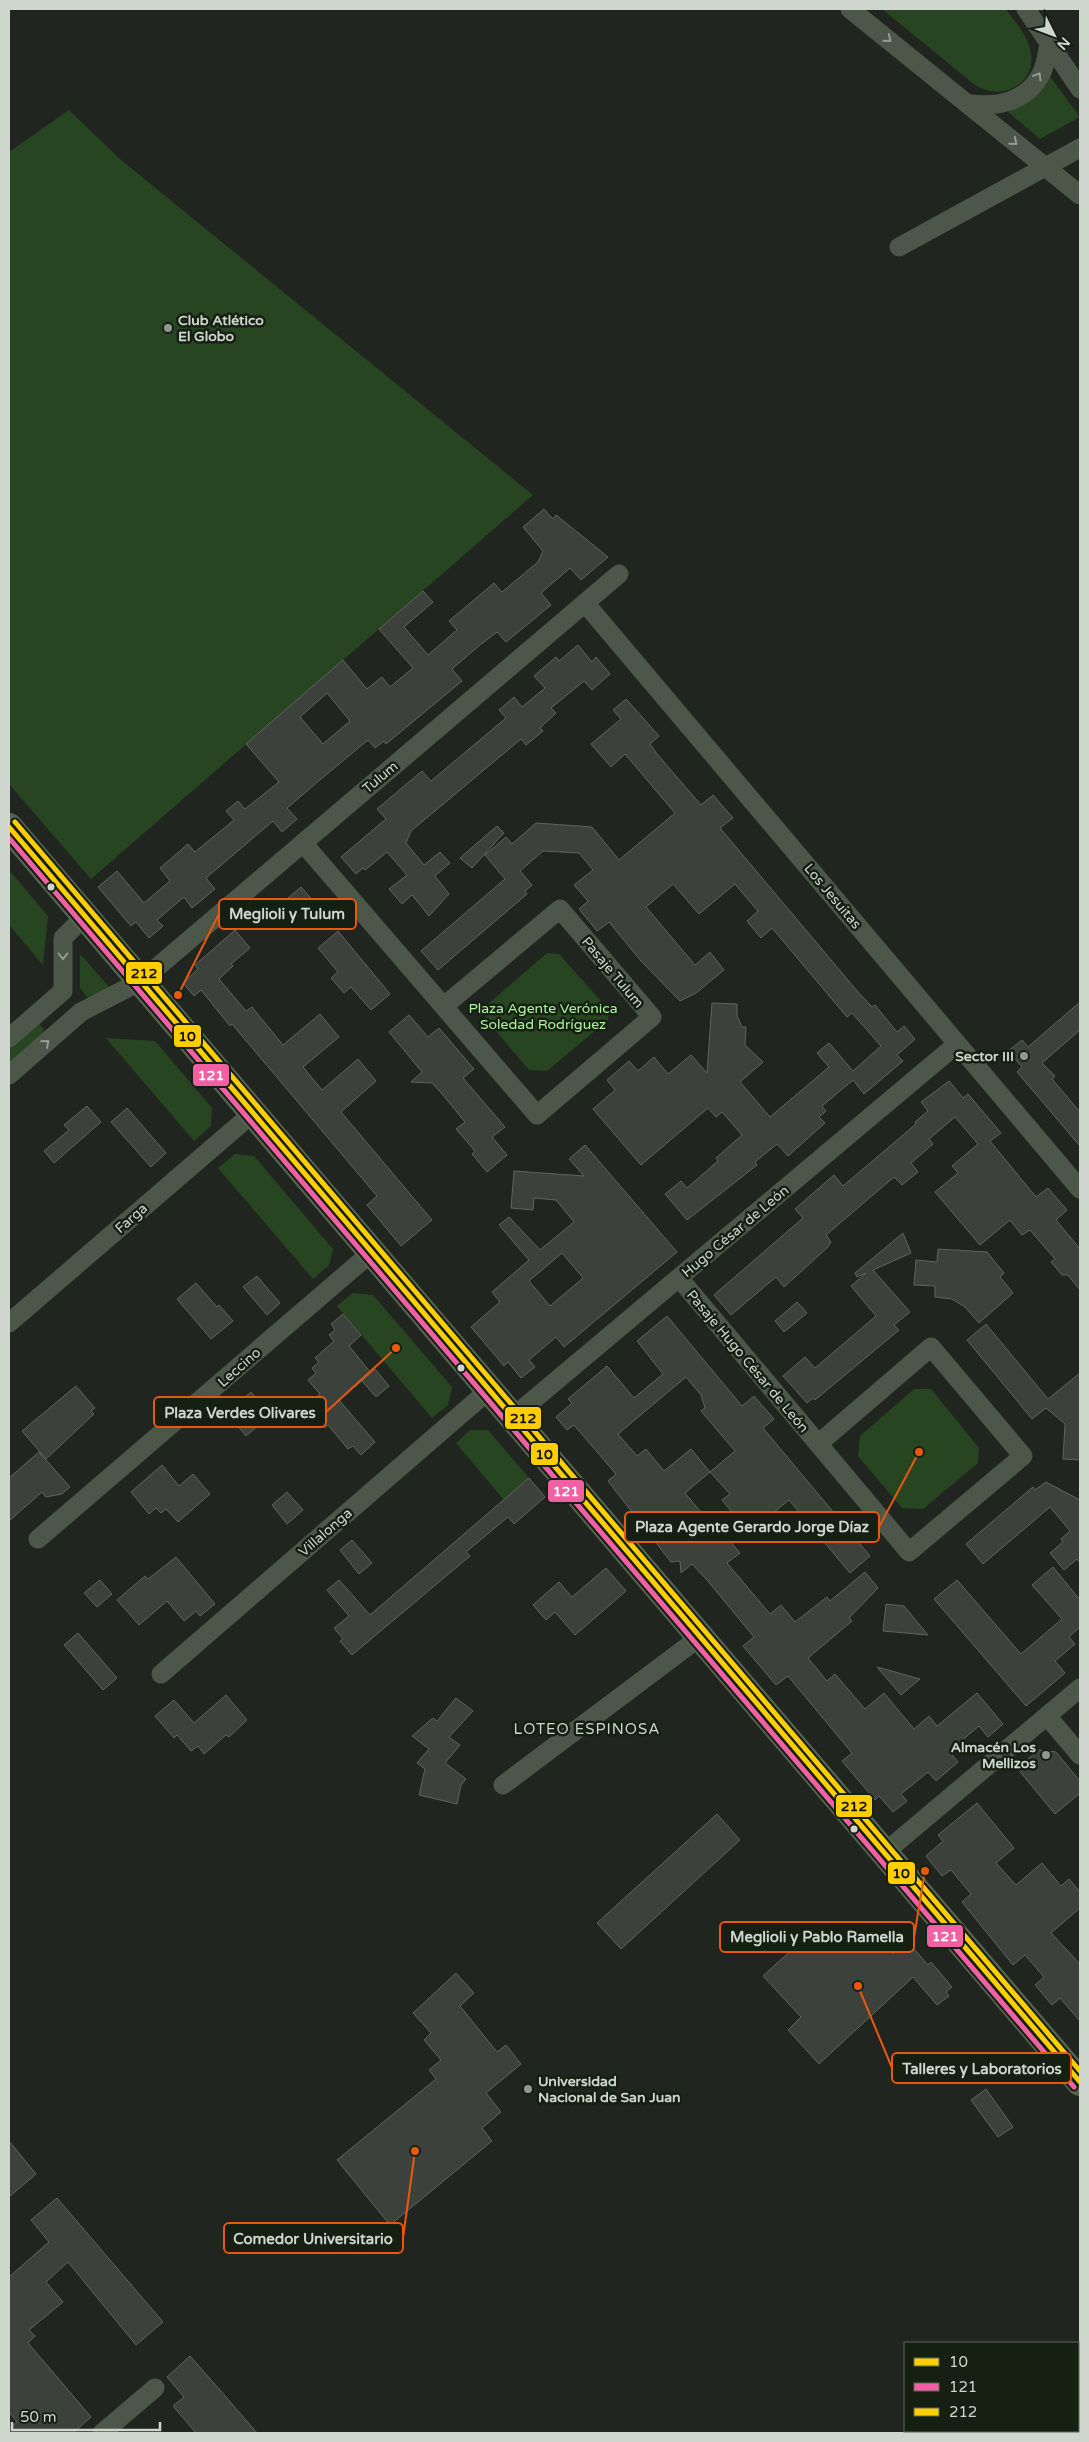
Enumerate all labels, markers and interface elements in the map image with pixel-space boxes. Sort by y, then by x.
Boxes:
north arrow [1029,10,1079,60]
text: N [1053,33,1073,53]
one-way arrow [882,34,891,43]
one-way arrow [1032,73,1042,82]
one-way arrow [1008,136,1017,144]
place label: Club Atlético El Globo [178,312,264,345]
marker: Club Atlético El Globo [162,322,174,334]
street label: Tulum [359,758,402,797]
street label: Los Jesuitas [800,860,865,933]
unlabelled marker [46,882,56,892]
callout: Meglioli y Tulum [219,899,356,929]
text: Meglioli y Tulum [229,905,345,924]
street label: Pasaje Tulum [578,933,647,1011]
one-way arrow [58,952,68,960]
line badge: 212 [125,961,163,985]
text: 212 [131,965,157,982]
park label: Plaza Agente Verónica Soledad Rodríguez [468,1000,618,1033]
line badge: 10 [173,1024,202,1048]
text: 10 [178,1028,196,1045]
one-way arrow [40,1040,49,1049]
place label: Sector III [955,1048,1014,1065]
marker: Sector III [1018,1050,1030,1062]
line badge: 121 [192,1063,230,1087]
text: 121 [198,1067,224,1084]
street label: Hugo César de León [678,1182,792,1281]
street label: Farga [112,1200,151,1237]
street label: Pasaje Hugo César de León [683,1287,812,1436]
street label: Leccino [214,1344,264,1391]
unlabelled marker [456,1363,466,1373]
callout: Plaza Verdes Olivares [154,1397,326,1427]
text: Plaza Verdes Olivares [164,1404,316,1422]
line badge: 212 [504,1406,542,1430]
text: 212 [510,1410,536,1427]
line badge: 10 [530,1442,559,1466]
text: 10 [535,1446,553,1463]
line badge: 121 [547,1479,585,1503]
text: 121 [553,1483,579,1500]
street label: Villalonga [295,1505,355,1560]
callout: Plaza Agente Gerardo Jorge Díaz [625,1512,879,1542]
text: Plaza Agente Gerardo Jorge Díaz [635,1518,870,1537]
district label: LOTEO ESPINOSA [514,1720,660,1738]
place label: Almacén Los Mellizos [951,1739,1036,1772]
marker: Almacén Los Mellizos [1040,1749,1052,1761]
line badge: 212 [835,1794,873,1818]
text: 212 [841,1798,867,1815]
unlabelled marker [849,1824,859,1834]
line badge: 10 [887,1861,916,1885]
text: 10 [892,1865,910,1882]
callout: Meglioli y Pablo Ramella [720,1922,914,1952]
line badge: 121 [926,1924,964,1948]
text: Meglioli y Pablo Ramella [730,1928,904,1947]
text: 121 [932,1928,958,1945]
callout: Talleres y Laboratorios [892,2053,1071,2083]
text: Talleres y Laboratorios [901,2060,1062,2079]
place label: Universidad Nacional de San Juan [538,2073,681,2106]
marker: Universidad Nacional de San Juan [522,2083,534,2095]
callout: Comedor Universitario [224,2223,403,2253]
text: Comedor Universitario [233,2230,393,2248]
legend [904,2342,1079,2432]
text: 10 [949,2353,968,2371]
text: 121 [949,2378,977,2396]
scale bar [12,2400,160,2432]
text: 212 [949,2403,977,2421]
text: 50 m [20,2408,57,2426]

